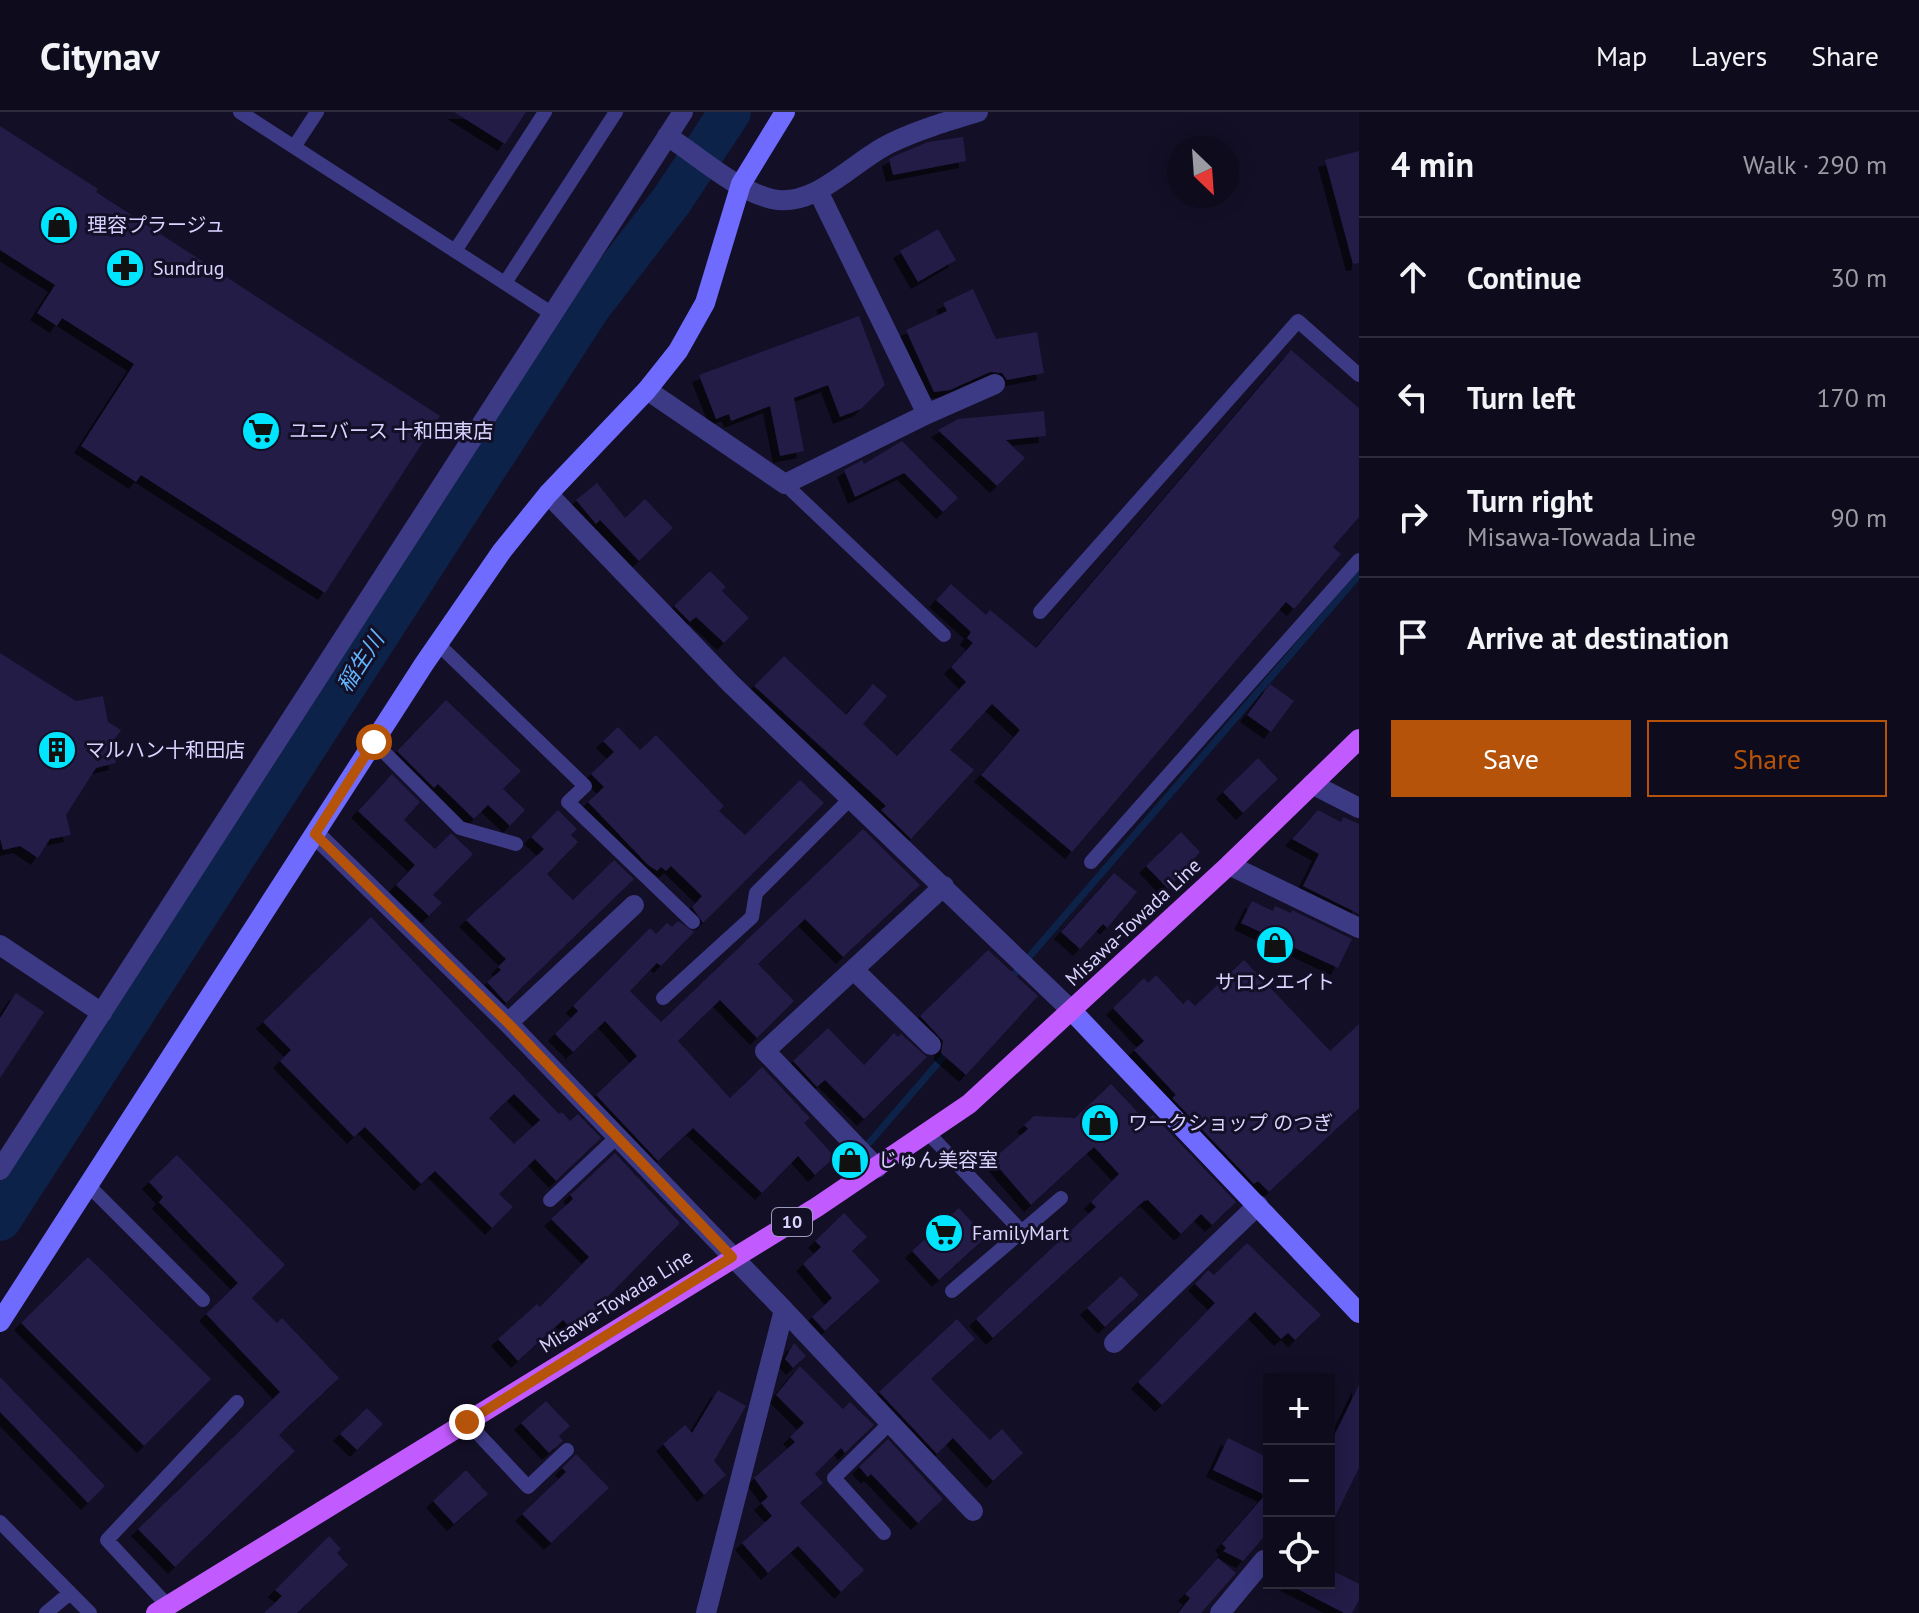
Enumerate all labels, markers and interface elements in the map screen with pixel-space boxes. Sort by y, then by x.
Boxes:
text: Citynav [40,31,160,80]
text: Map [1596,37,1647,74]
text: Layers [1691,37,1767,74]
text: Share [1811,37,1879,74]
north arrow [1167,136,1239,208]
text: 4 min [1391,142,1474,186]
text: Walk · 290 m [1743,148,1887,181]
shop icon: 理容プラージュ [38,204,80,246]
place label: 理容プラージュ [87,212,225,238]
pharmacy icon: Sundrug [104,247,146,289]
place label: Sundrug [153,255,224,281]
icon: ahead [1391,255,1435,299]
text: Continue [1467,258,1581,297]
text: 30 m [1831,261,1887,294]
icon: left [1391,375,1435,419]
text: Turn left [1467,378,1575,417]
text: 170 m [1816,381,1887,414]
supermarket icon: ユニバース 十和田東店 [240,410,282,452]
place label: ユニバース 十和田東店 [289,418,493,444]
text: Turn right [1467,481,1593,520]
icon: right [1391,495,1435,539]
text: 90 m [1831,501,1887,534]
text: Misawa-Towada Line [1467,520,1696,553]
icon: arrive [1391,615,1435,659]
text: Arrive at destination [1467,618,1729,657]
water label: 稲生川 [330,625,391,697]
button: Save [1391,720,1631,797]
button: Share [1647,720,1887,797]
route start [356,724,392,760]
building icon: マルハン十和田店 [36,729,78,771]
place label: マルハン十和田店 [85,737,245,763]
street label: Misawa-Towada Line [1060,852,1206,992]
shop icon: サロンエイト [1254,924,1296,966]
place label: サロンエイト [1215,969,1335,995]
shop icon: ワークショップ のつぎ [1079,1102,1121,1144]
place label: ワークショップ のつぎ [1128,1110,1333,1136]
shop icon: じゅん美容室 [829,1139,871,1181]
place label: じゅん美容室 [878,1147,998,1173]
road number: 10 [772,1208,812,1236]
supermarket icon: FamilyMart [923,1212,965,1254]
place label: FamilyMart [972,1220,1069,1246]
street label: Misawa-Towada Line [534,1243,698,1359]
map controls [1263,1373,1335,1589]
button: + [1263,1373,1335,1445]
route end [449,1404,485,1440]
button: − [1263,1445,1335,1517]
button: locate [1263,1517,1335,1589]

